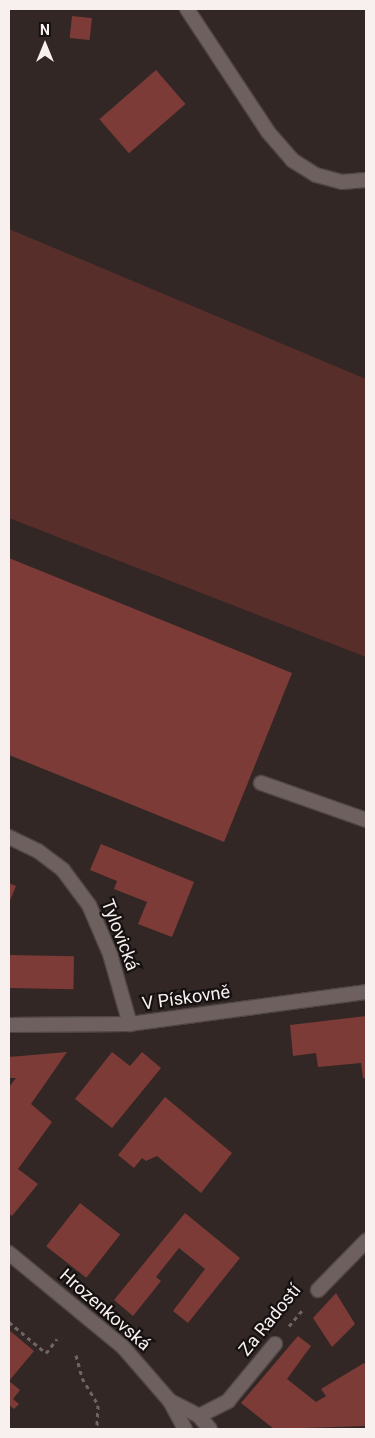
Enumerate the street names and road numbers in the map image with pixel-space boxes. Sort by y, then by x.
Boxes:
street label: Tylovická [97,896,143,974]
street label: V Pískovně [141,981,231,1015]
street label: Hrozenkovská [55,1265,155,1355]
street label: Za Radostí [235,1280,305,1360]

